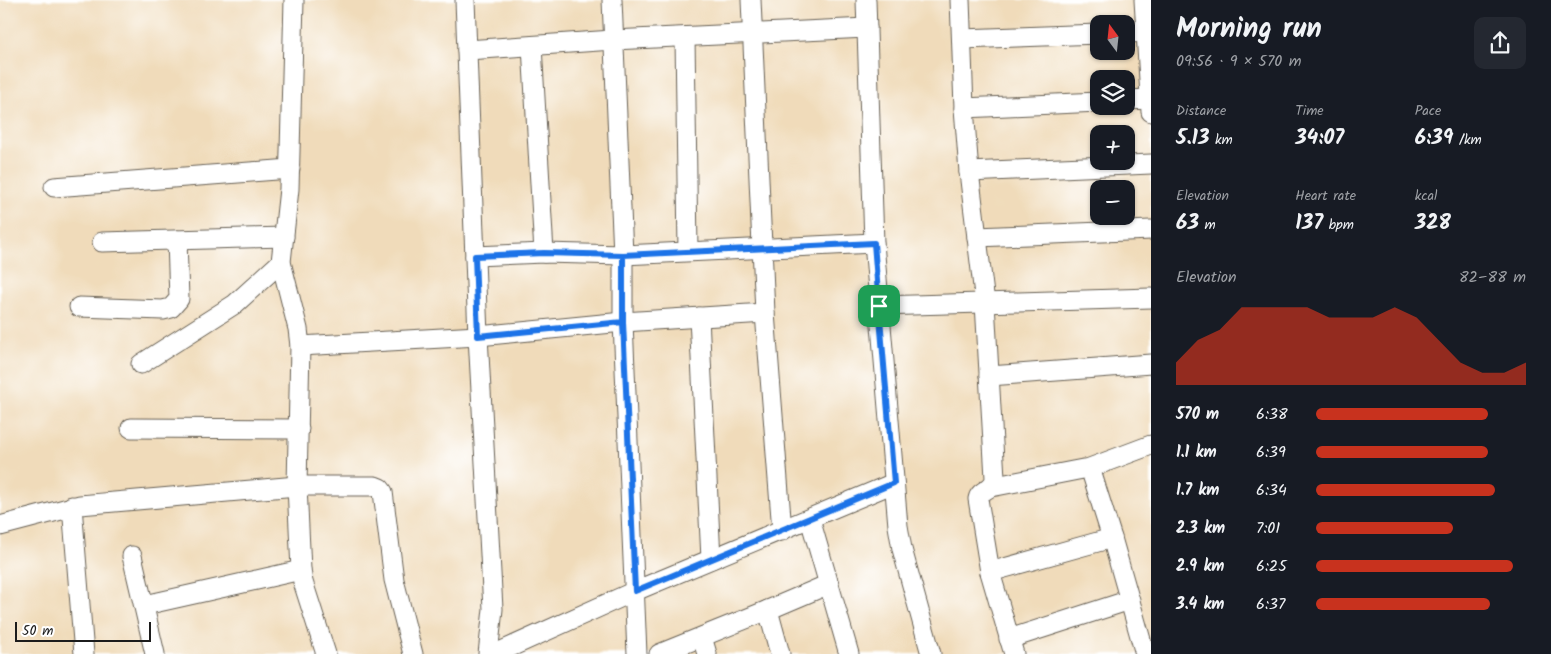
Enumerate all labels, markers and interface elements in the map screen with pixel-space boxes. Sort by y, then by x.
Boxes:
text: Morning run [1176,7,1322,52]
north arrow [1090,15,1135,60]
map controls [1090,15,1135,225]
button: share [1474,17,1526,69]
text: 09:56 · 9 × 570 m [1176,49,1301,74]
button: layers [1090,70,1135,115]
text: Distance [1176,100,1226,122]
text: Time [1295,100,1324,122]
text: Pace [1415,100,1441,122]
text: 5.13 [1176,122,1209,155]
text: 34:07 [1295,122,1344,155]
text: 6:39 [1415,122,1453,155]
button: + [1090,125,1135,170]
text: km [1209,129,1233,151]
text: /km [1453,129,1482,151]
button: − [1090,180,1135,225]
text: Elevation [1176,185,1229,207]
text: Heart rate [1295,185,1356,207]
text: kcal [1415,185,1437,207]
text: 63 [1176,207,1199,240]
text: 137 [1295,207,1323,240]
text: 328 [1415,207,1451,240]
text: m [1199,214,1216,236]
text: bpm [1323,214,1354,236]
text: Elevation [1176,265,1237,290]
text: 82–88 m [1459,265,1526,290]
pin [858,285,900,327]
icon: arrive [865,292,893,320]
text: 570 m [1176,402,1219,427]
text: 6:38 [1256,402,1288,427]
text: 1.1 km [1176,440,1217,465]
text: 6:39 [1256,440,1286,465]
text: 1.7 km [1176,478,1219,503]
text: 6:34 [1256,478,1287,503]
text: 2.3 km [1176,516,1225,541]
text: 7:01 [1256,516,1280,541]
text: 2.9 km [1176,554,1224,579]
text: 6:25 [1256,554,1287,579]
text: 3.4 km [1176,592,1224,617]
text: 6:37 [1256,592,1285,617]
scale bar [15,619,151,642]
text: 50 m [22,620,53,642]

